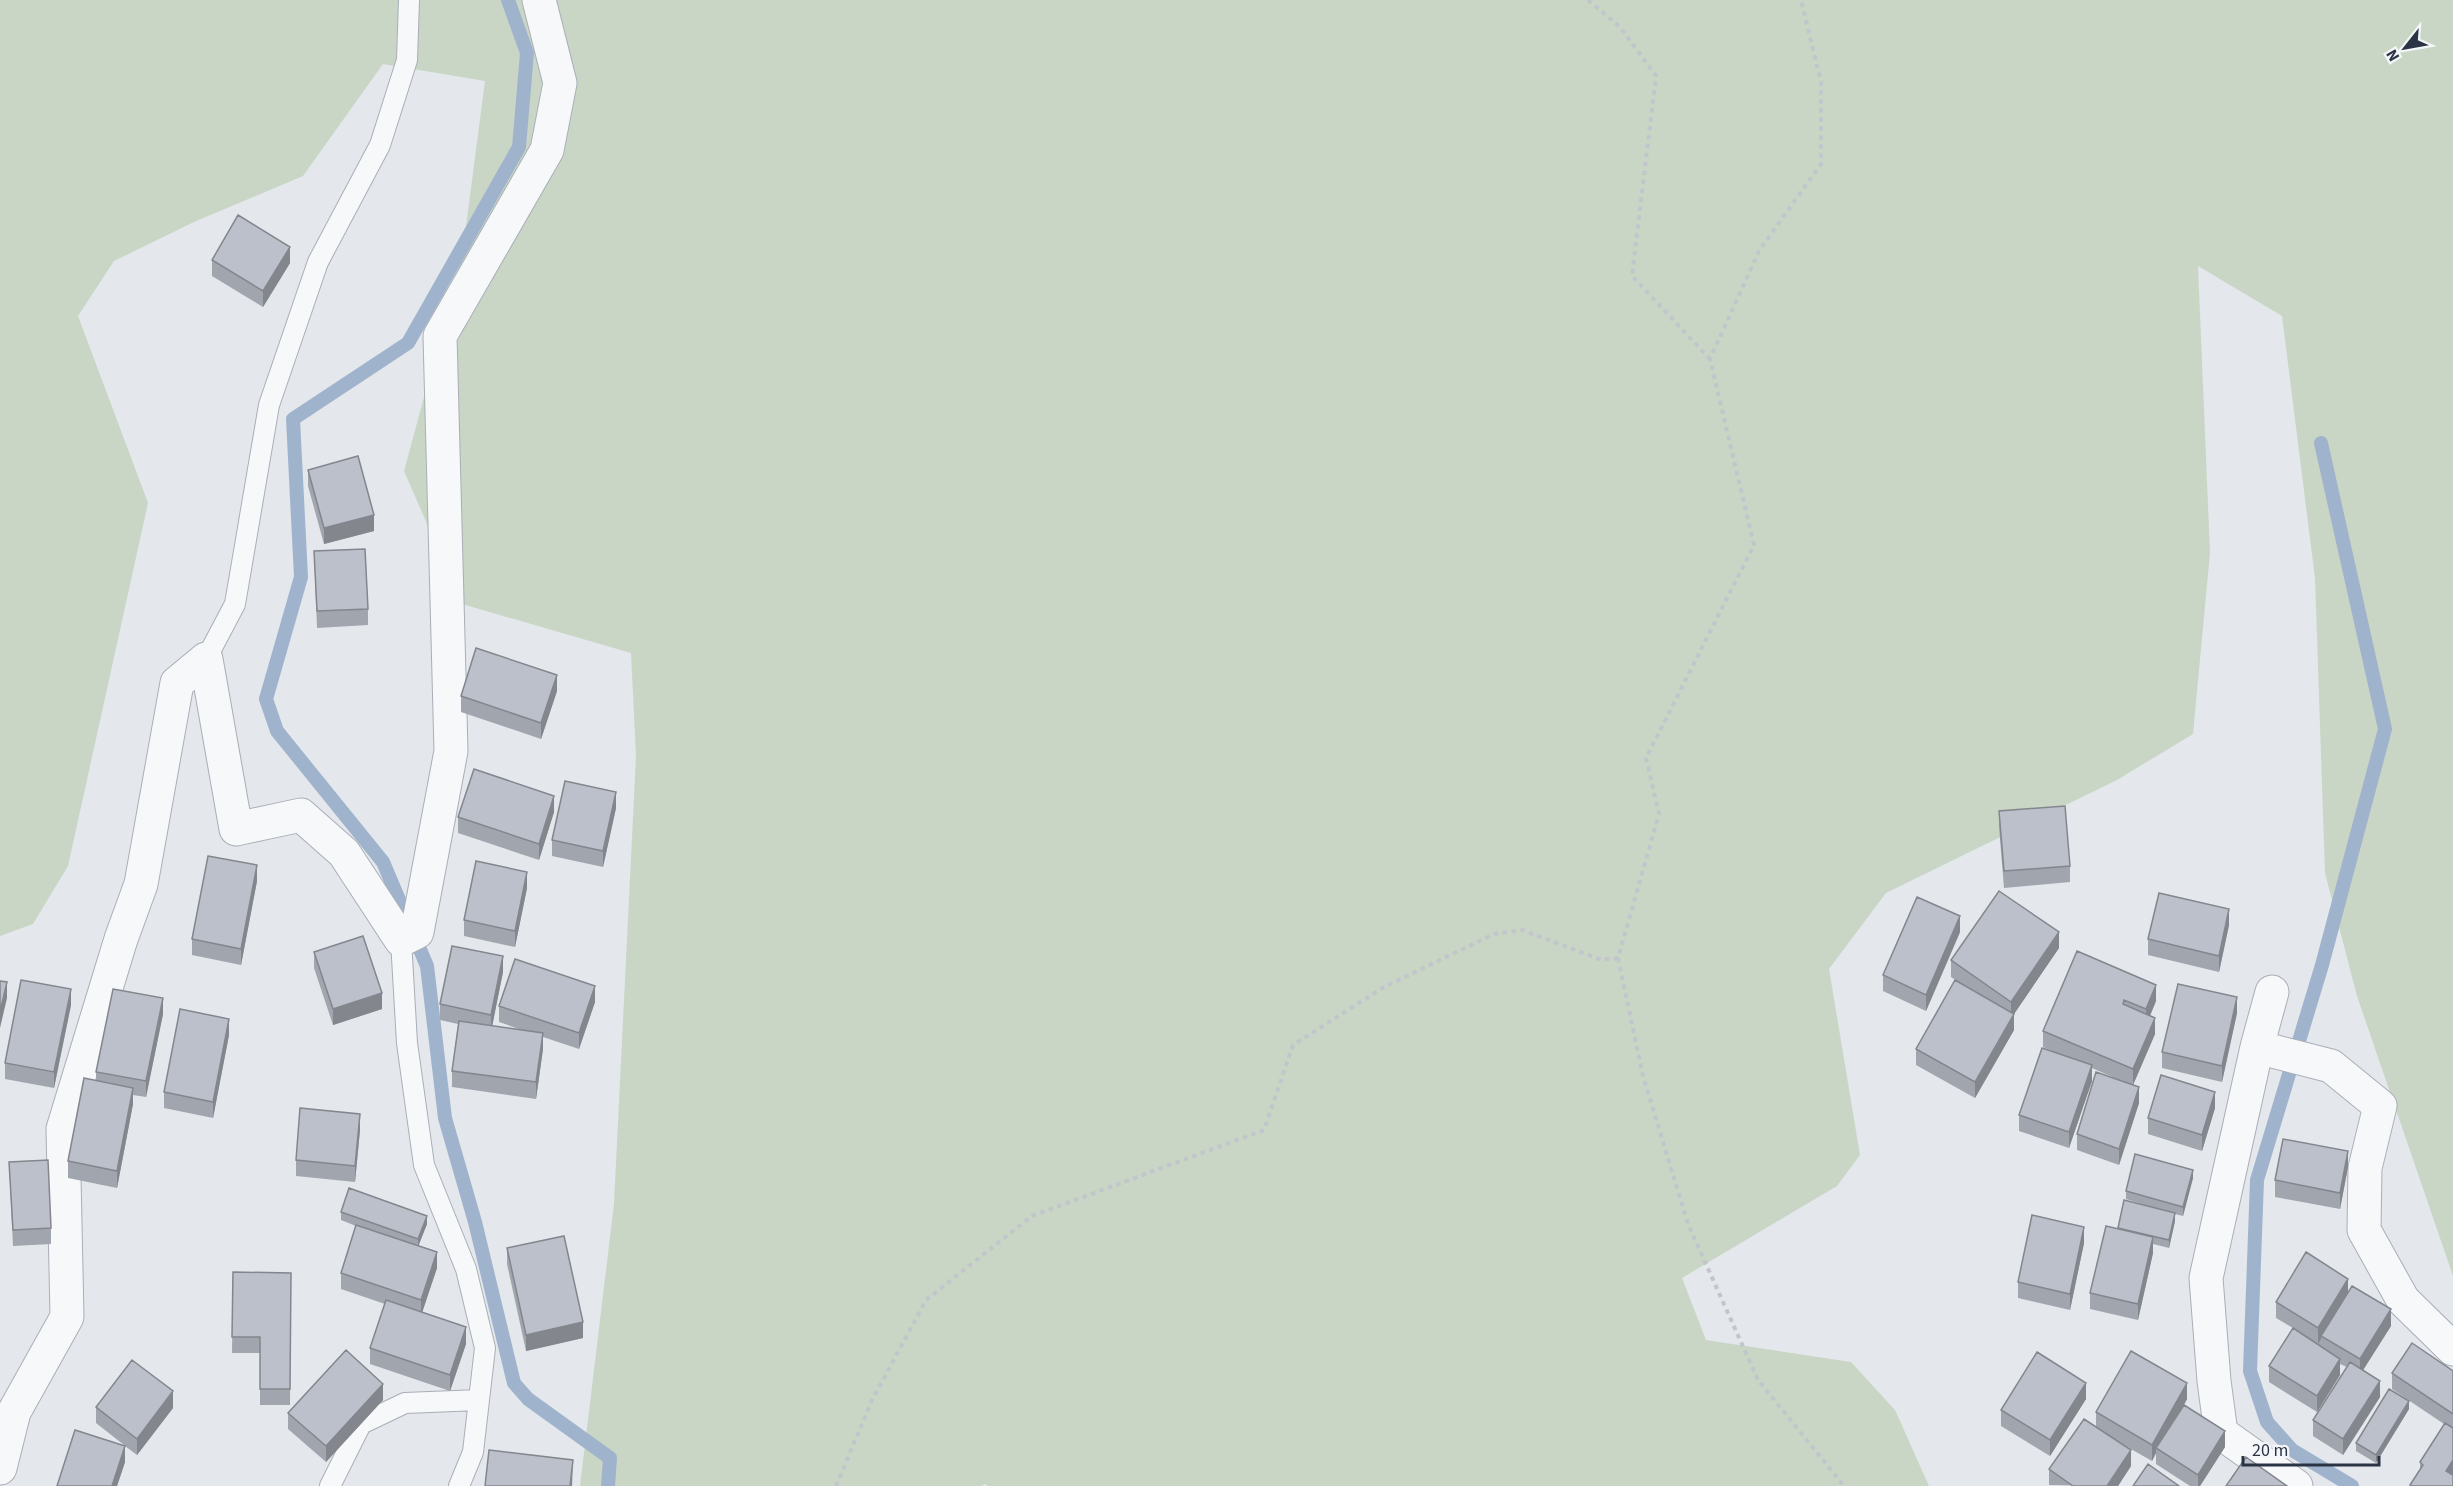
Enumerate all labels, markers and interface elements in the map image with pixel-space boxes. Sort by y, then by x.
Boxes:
north arrow [2375,18,2435,78]
text: N [2381,45,2405,65]
scale bar [2243,1429,2380,1467]
text: 20 m [2252,1438,2288,1463]

